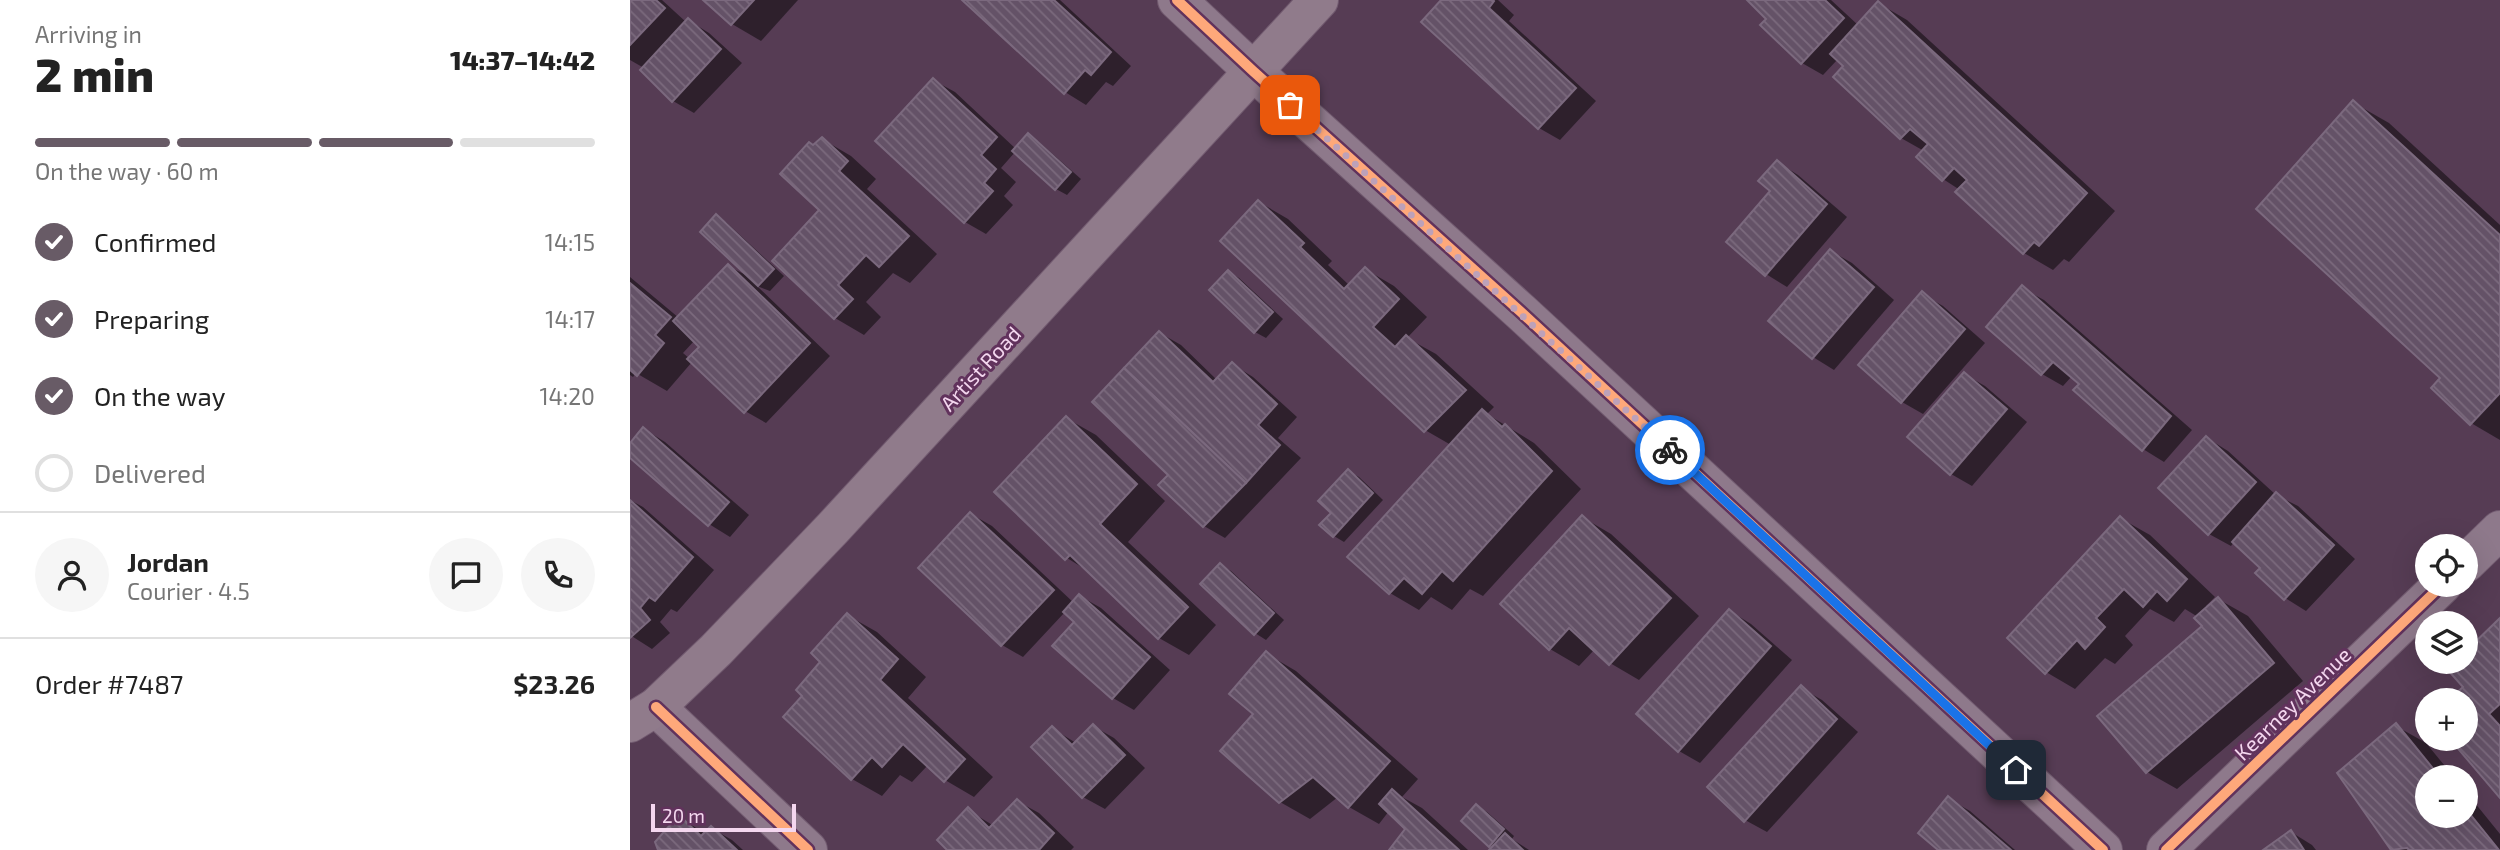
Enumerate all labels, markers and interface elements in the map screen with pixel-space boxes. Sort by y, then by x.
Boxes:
text: Arriving in [35,20,142,48]
text: 14:37–14:42 [450,44,595,75]
text: 2 min [35,46,154,101]
pin [1260,75,1320,135]
icon: bag [1271,86,1309,124]
text: On the way · 60 m [35,157,219,185]
icon: check [35,223,73,261]
text: Confirmed [94,226,217,257]
text: 14:15 [545,228,595,256]
icon: check [35,300,73,338]
text: Preparing [94,303,209,334]
text: 14:17 [545,305,595,333]
street label: Artist Road [935,321,1025,415]
icon: check [35,377,73,415]
text: On the way [94,380,225,411]
text: 14:20 [539,382,595,410]
courier [1635,415,1705,485]
icon: bike [1651,431,1689,469]
text: Delivered [94,457,206,488]
map controls [2415,534,2478,828]
button: locate [2415,534,2478,597]
button: person [35,538,109,612]
button: chat [429,538,503,612]
button: phone [521,538,595,612]
text: Jordan [127,546,209,577]
text: Courier · 4.5 [127,577,250,605]
button: layers [2415,611,2478,674]
street label: Kearney Avenue [2229,641,2355,765]
text: Order #7487 [35,668,183,699]
text: $23.26 [513,668,595,699]
button: + [2415,688,2478,751]
pin [1986,740,2046,800]
icon: home [1997,751,2035,789]
button: − [2415,765,2478,828]
scale bar [651,801,796,833]
text: 20 m [662,804,705,827]

